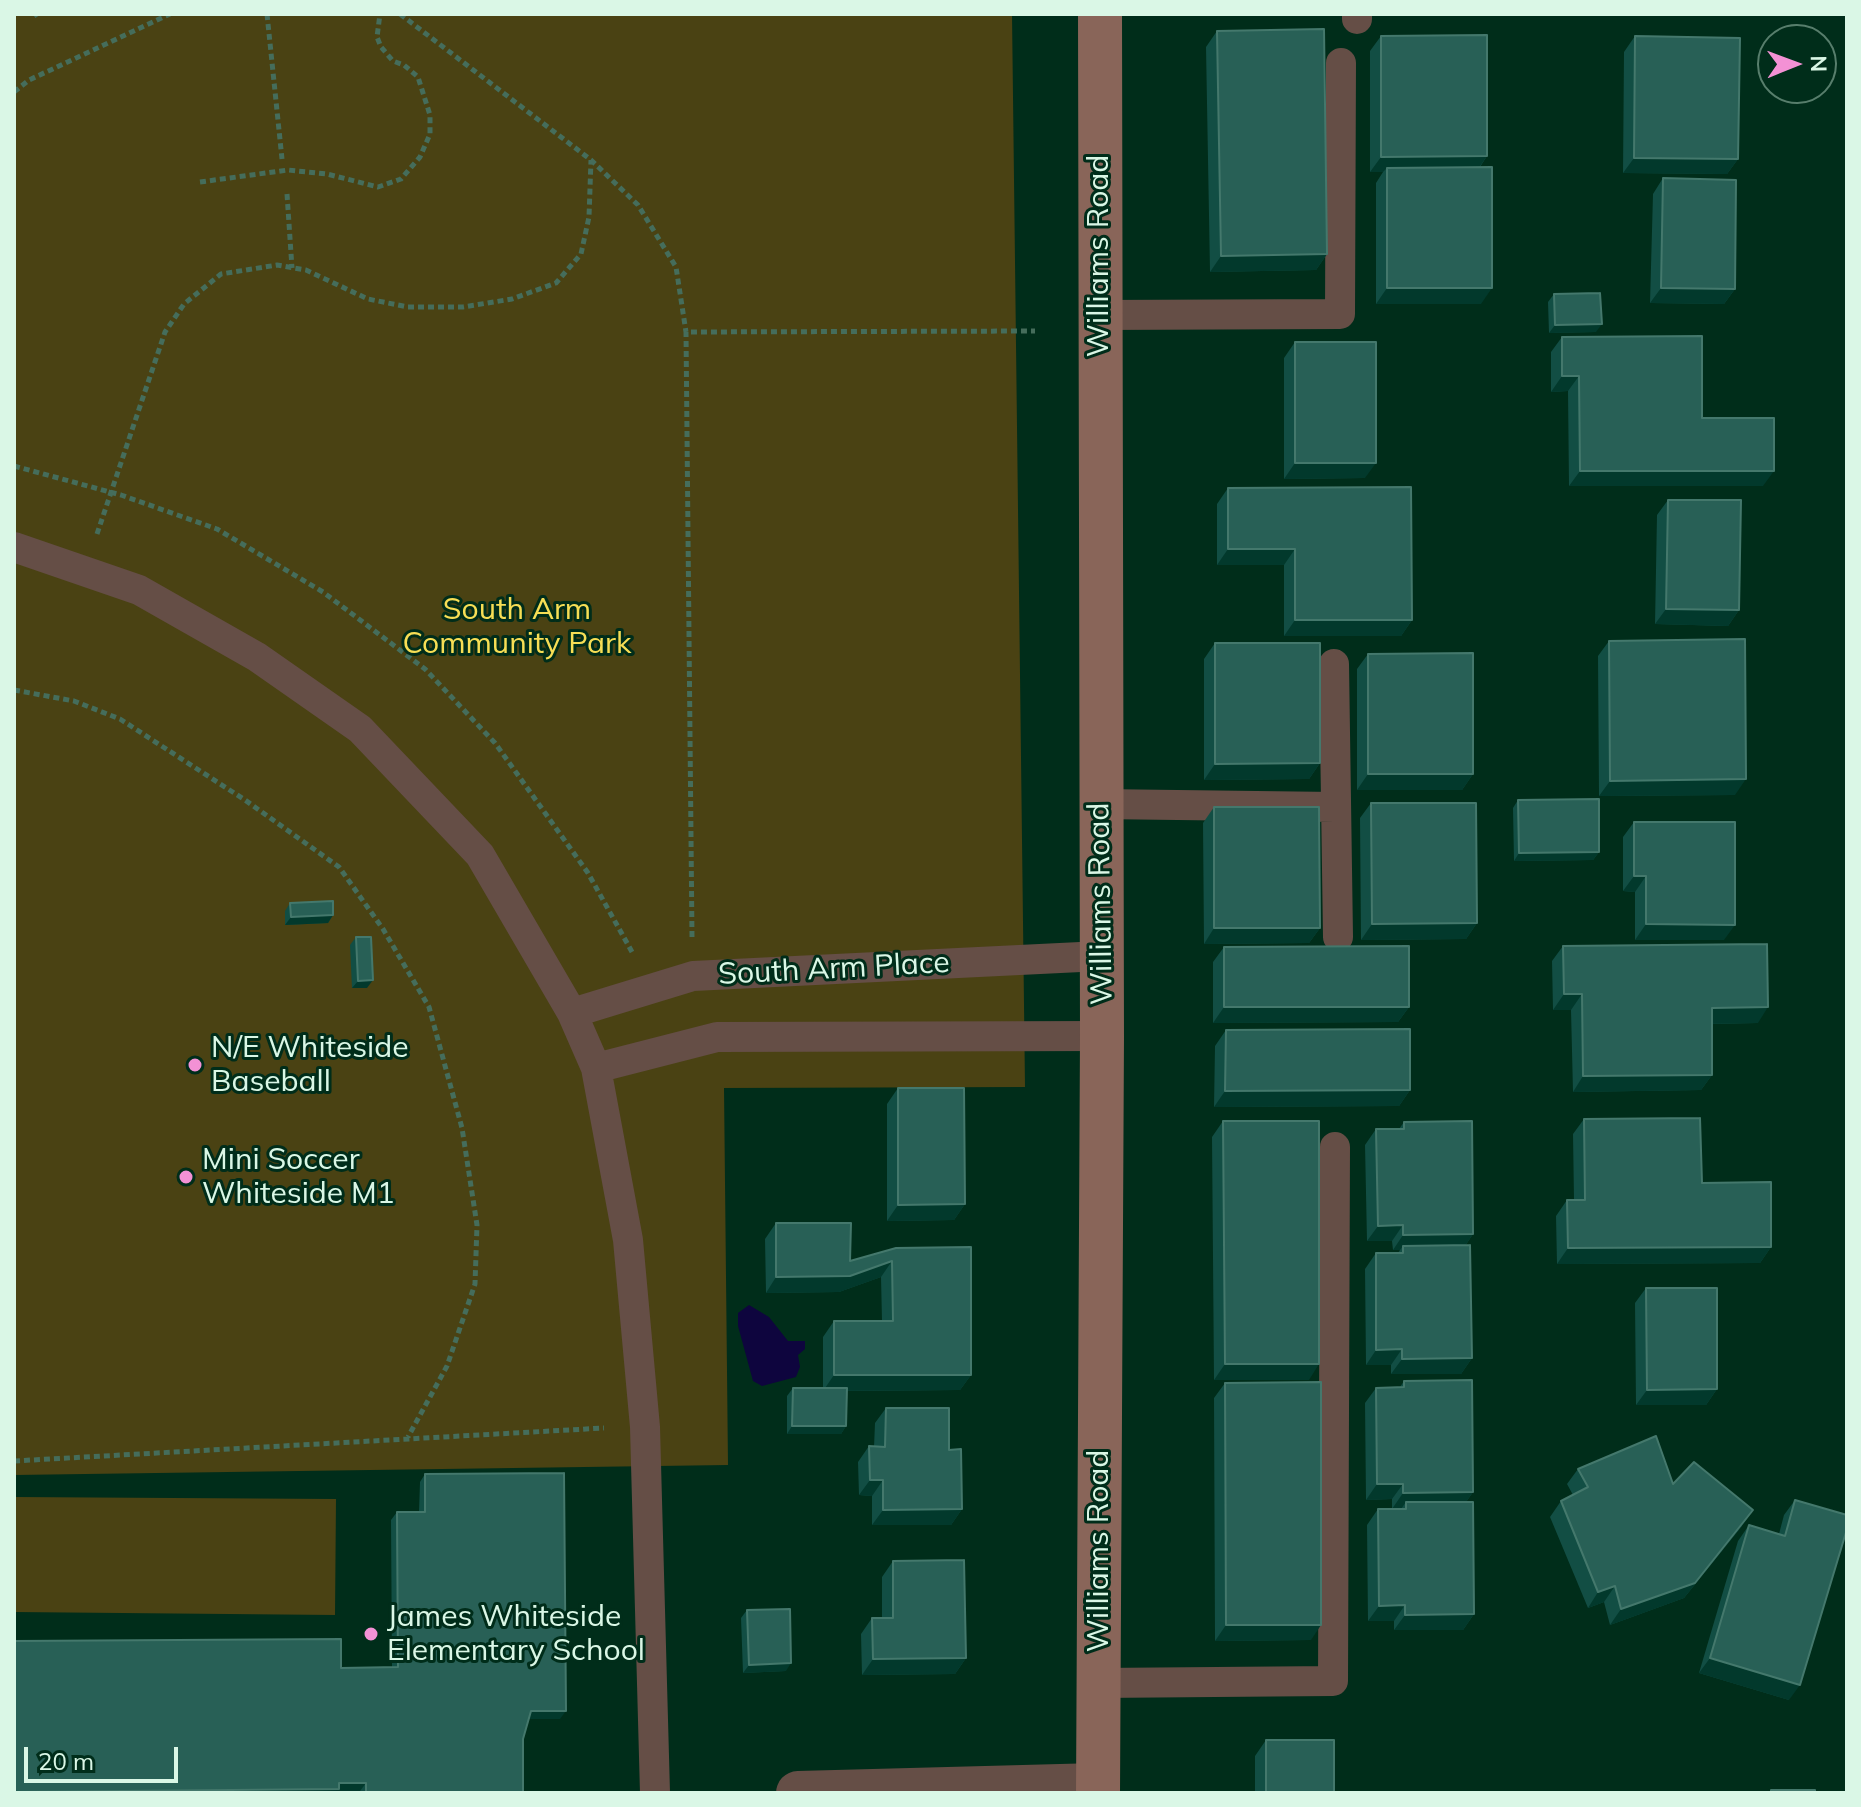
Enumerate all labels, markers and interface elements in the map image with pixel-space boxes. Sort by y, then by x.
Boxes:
north arrow [1757,24,1837,104]
text: N [1805,55,1833,72]
street label: Williams Road [1081,155,1117,357]
park label: South Arm Community Park [403,592,631,662]
street label: Williams Road [1081,802,1121,1006]
street label: South Arm Place [717,945,951,993]
place label: N/E Whiteside Baseball [211,1030,409,1100]
marker: N/E Whiteside Baseball [186,1056,204,1074]
place label: Mini Soccer Whiteside M1 [202,1142,395,1212]
marker: Mini Soccer Whiteside M1 [177,1168,195,1186]
street label: Williams Road [1081,1450,1117,1652]
place label: James Whiteside Elementary School [387,1599,645,1670]
marker: James Whiteside Elementary School [362,1625,380,1643]
scale bar [28,1731,182,1781]
text: 20 m [38,1746,94,1776]

